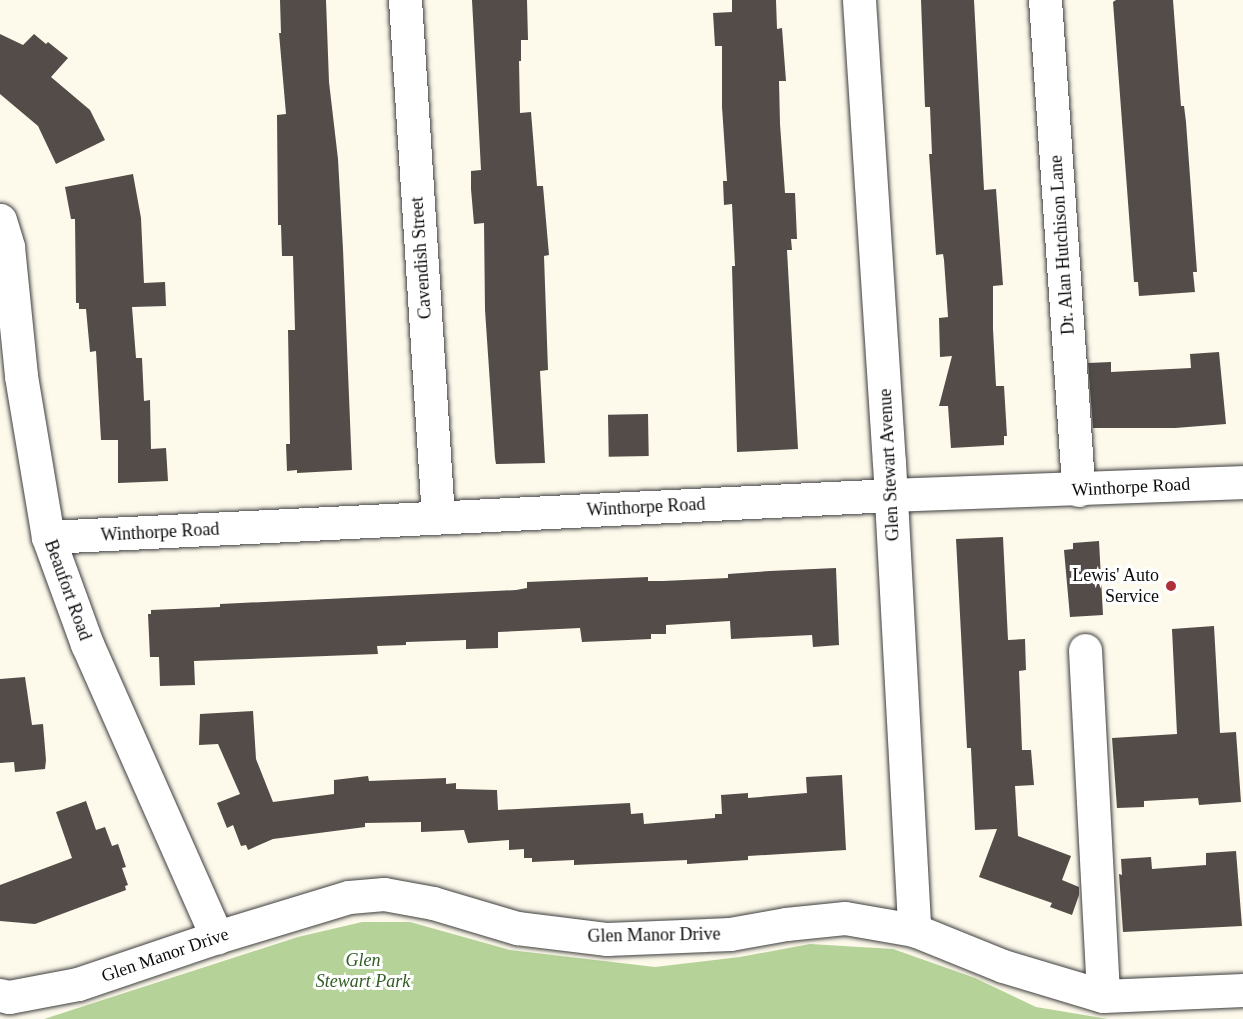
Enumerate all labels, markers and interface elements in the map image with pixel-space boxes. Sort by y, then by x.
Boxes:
street label: Dr. Alan Hutchison Lane [1045,154,1079,336]
street label: Cavendish Street [406,196,436,320]
street label: Glen Stewart Avenue [874,388,904,542]
street label: Winthorpe Road [1071,473,1191,501]
street label: Winthorpe Road [586,493,706,521]
street label: Winthorpe Road [100,518,220,546]
street label: Beaufort Road [40,537,96,643]
place label: Lewis' Auto Service [1071,565,1159,608]
marker: Lewis' Auto Service [1164,579,1178,593]
street label: Glen Manor Drive [99,923,231,987]
street label: Glen Manor Drive [587,923,721,947]
park label: Glen Stewart Park [316,950,410,992]

